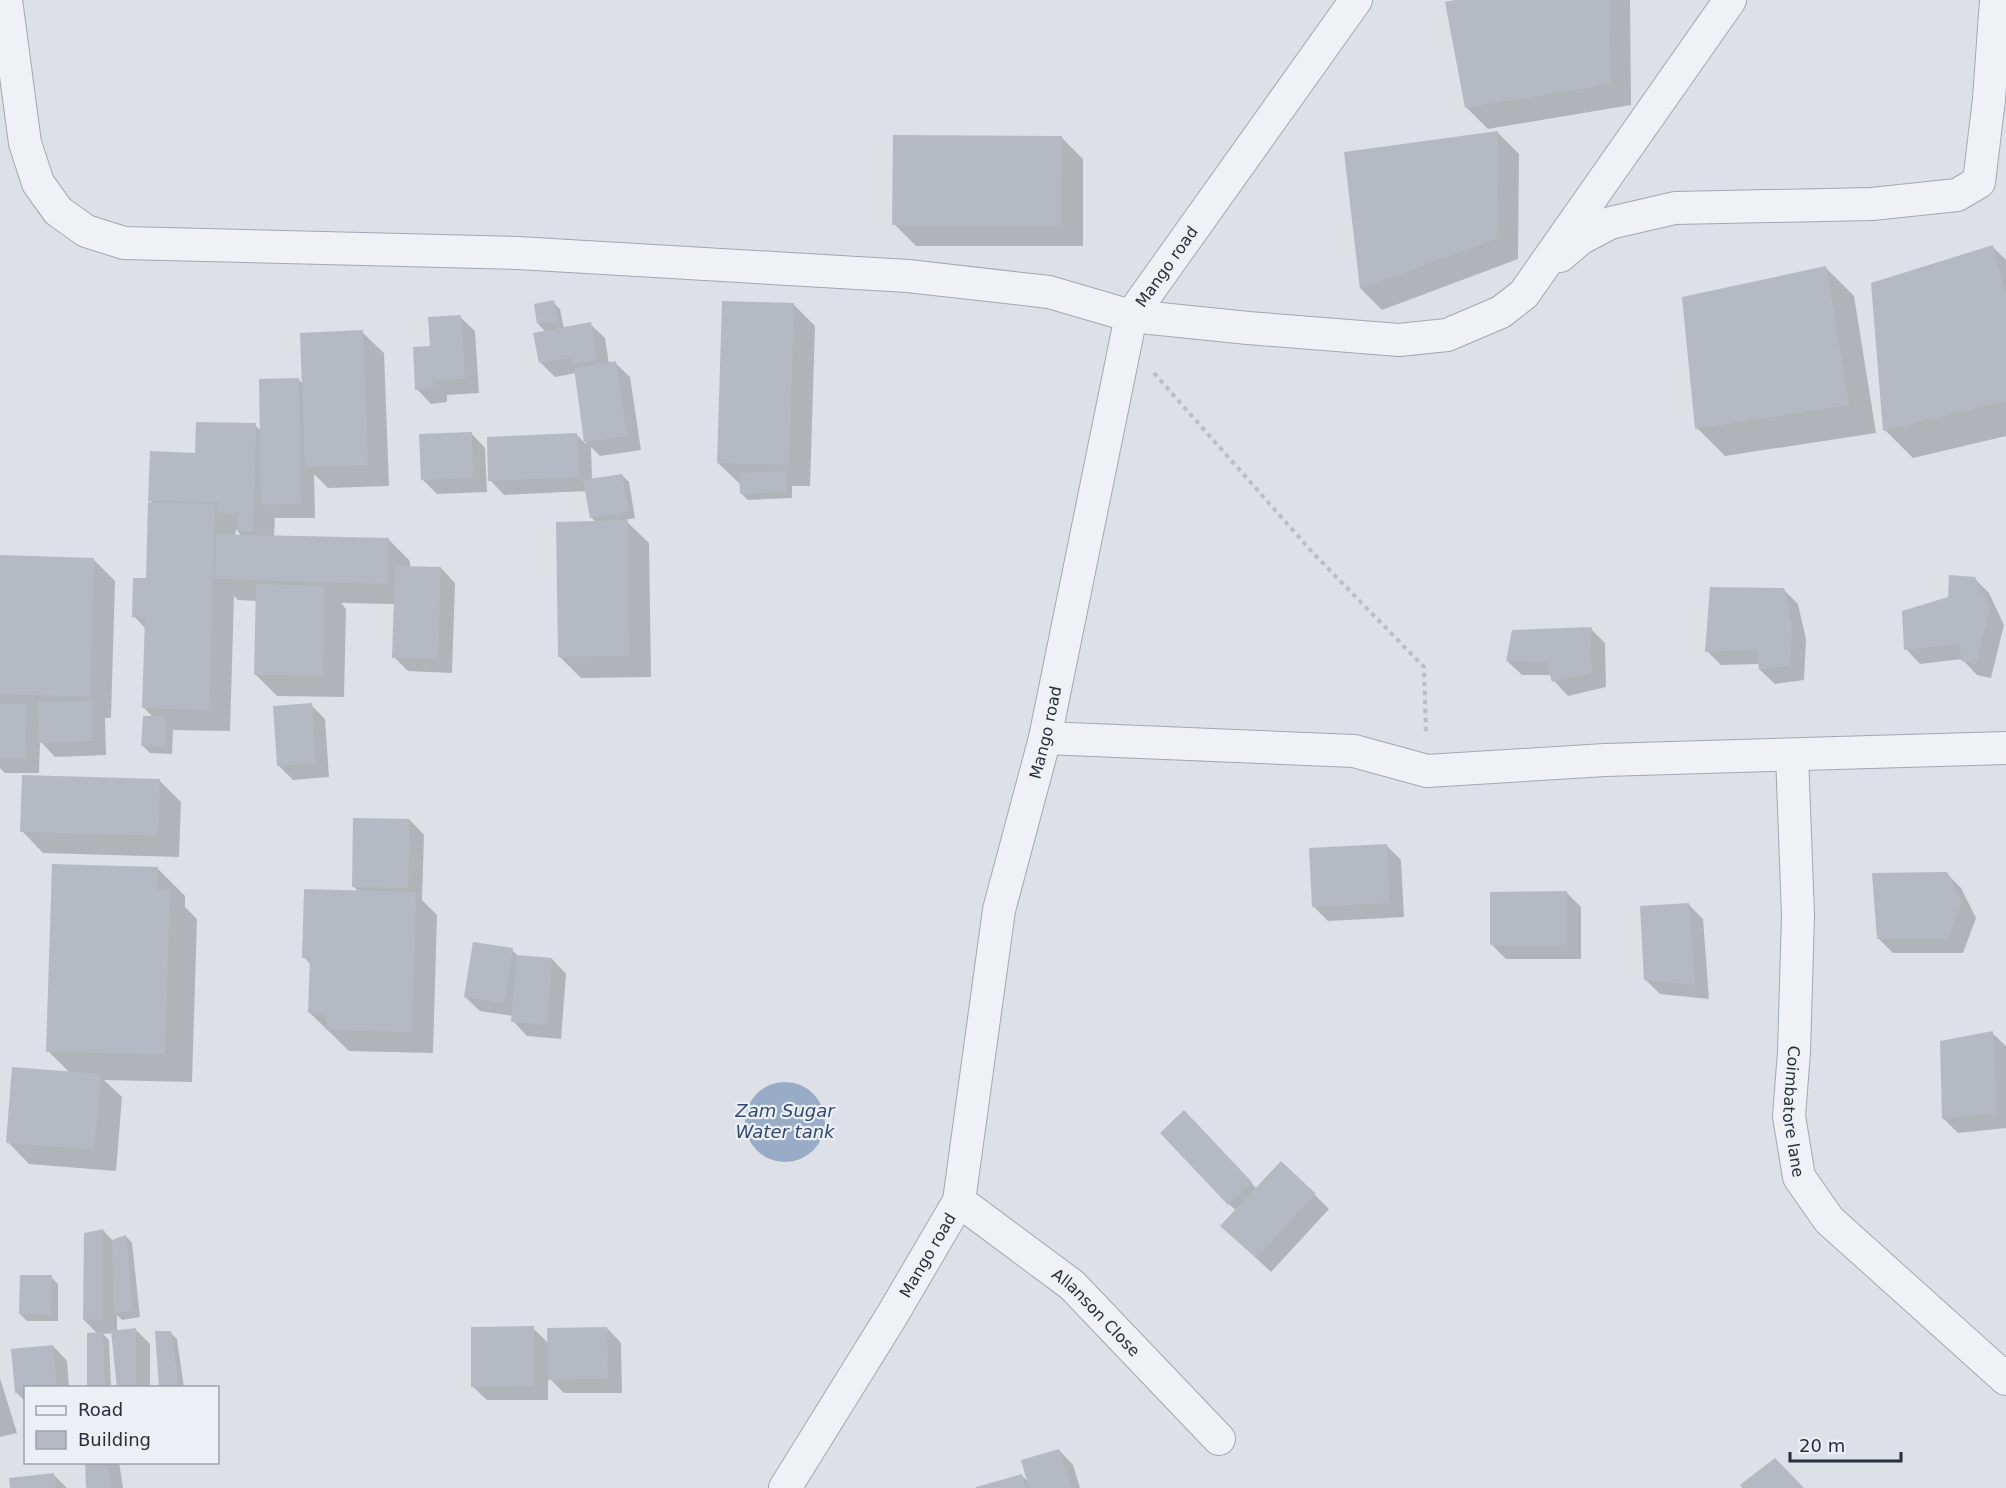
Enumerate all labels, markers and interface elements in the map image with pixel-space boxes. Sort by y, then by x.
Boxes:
street label: Mango road [1131,223,1202,311]
street label: Mango road [1025,684,1065,781]
street label: Coimbatore lane [1779,1045,1808,1179]
water label: Zam Sugar Water tank [734,1100,836,1142]
street label: Mango road [896,1210,960,1301]
street label: Allanson Close [1048,1265,1144,1360]
legend [24,1386,219,1464]
text: Road [78,1399,123,1420]
scale bar [1790,1425,1901,1463]
text: Building [78,1429,151,1450]
text: 20 m [1799,1435,1845,1456]

